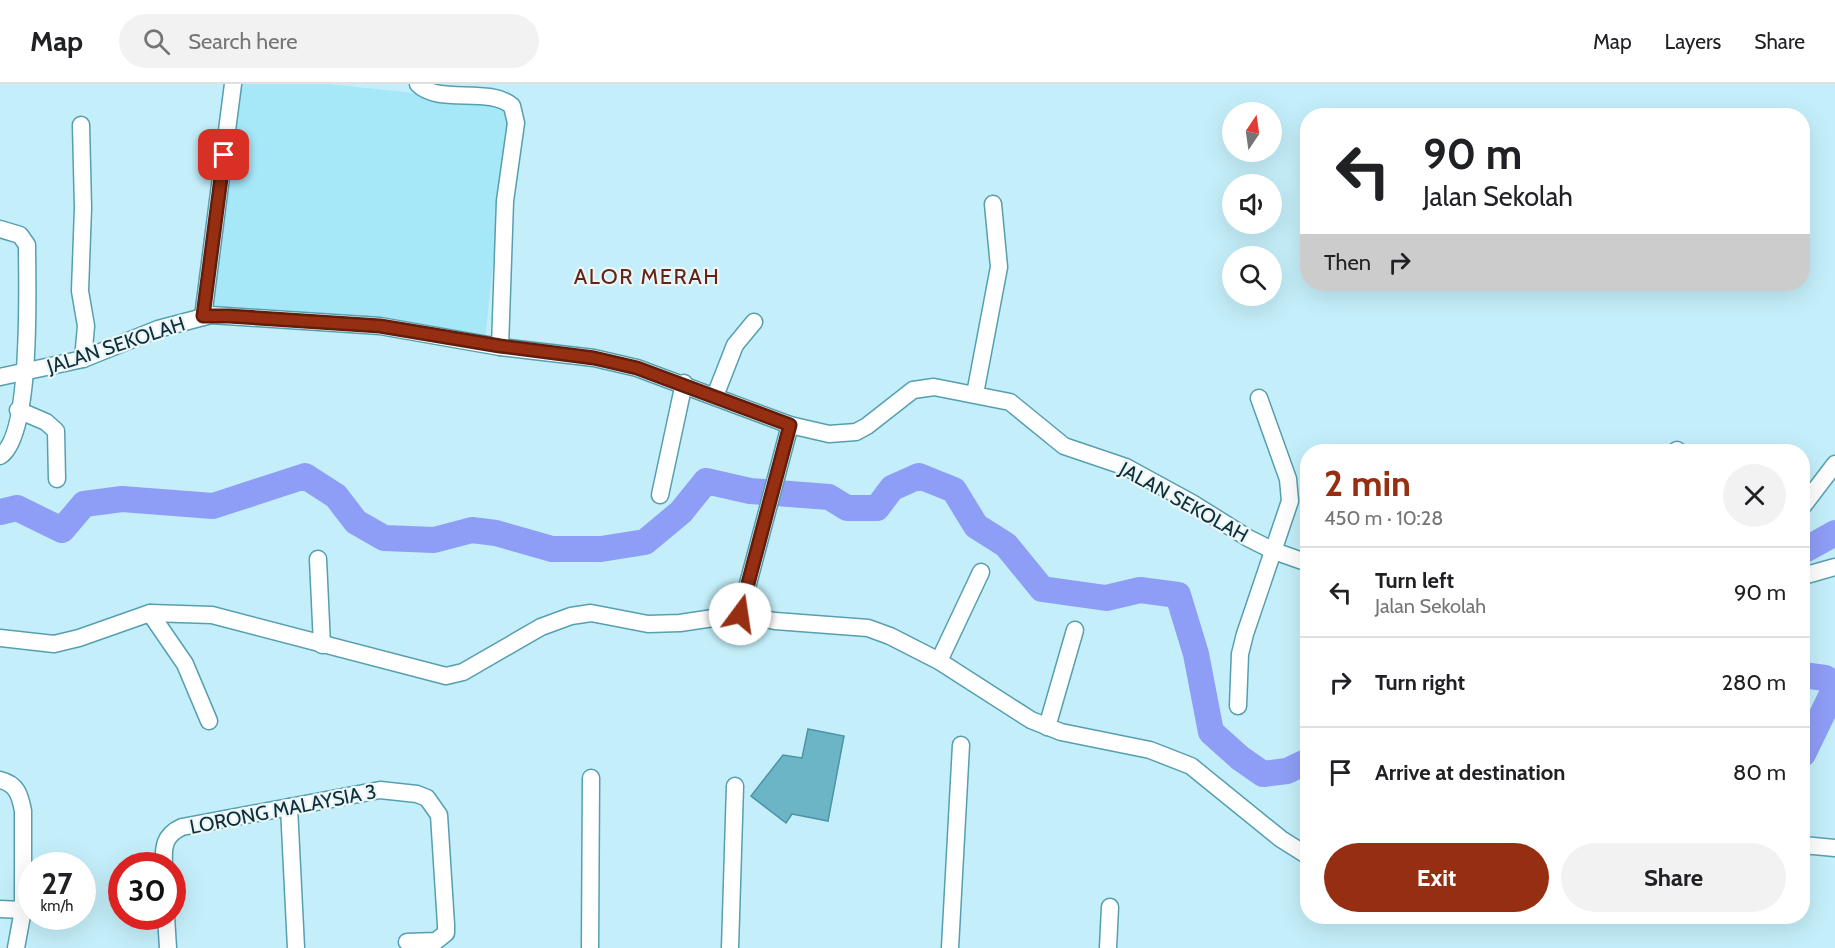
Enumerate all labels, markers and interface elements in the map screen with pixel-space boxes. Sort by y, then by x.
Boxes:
search box [119,14,539,68]
text: Map [30,24,83,58]
icon: search [140,25,173,58]
text: Search here [188,28,297,55]
text: Map [1593,29,1632,54]
text: Layers [1665,29,1721,54]
text: Share [1754,29,1805,54]
north arrow [1222,102,1282,162]
map controls [1222,102,1282,306]
text: 90 m [1423,128,1522,180]
pin [198,129,249,180]
icon: left [1324,132,1402,210]
icon: arrive [207,138,240,171]
button: sound [1222,174,1282,234]
text: Jalan Sekolah [1423,180,1573,213]
button: search [1222,246,1282,306]
icon: right [1383,246,1416,279]
text: Then [1324,249,1371,276]
district label: ALOR MERAH [574,263,720,290]
street label: JALAN SEKOLAH [43,311,188,379]
street label: JALAN SEKOLAH [1114,456,1253,547]
text: 2 min [1324,461,1411,505]
button: close [1723,464,1786,527]
text: 450 m · 10:28 [1324,506,1443,530]
text: Turn left [1375,567,1454,594]
icon: left [1324,576,1357,609]
text: 90 m [1734,579,1786,606]
position arrow [708,582,772,646]
text: Jalan Sekolah [1375,594,1486,618]
icon: right [1324,666,1357,699]
text: Turn right [1375,669,1465,696]
text: 280 m [1722,669,1786,696]
icon: arrive [1324,756,1357,789]
text: Arrive at destination [1375,759,1565,786]
text: 80 m [1733,759,1786,786]
street label: LORONG MALAYSIA 3 [188,779,378,839]
button: Exit [1324,843,1549,912]
button: Share [1561,843,1786,912]
speed limit sign: 30 [108,852,186,930]
text: 27 [41,865,73,902]
text: km/h [41,897,73,915]

